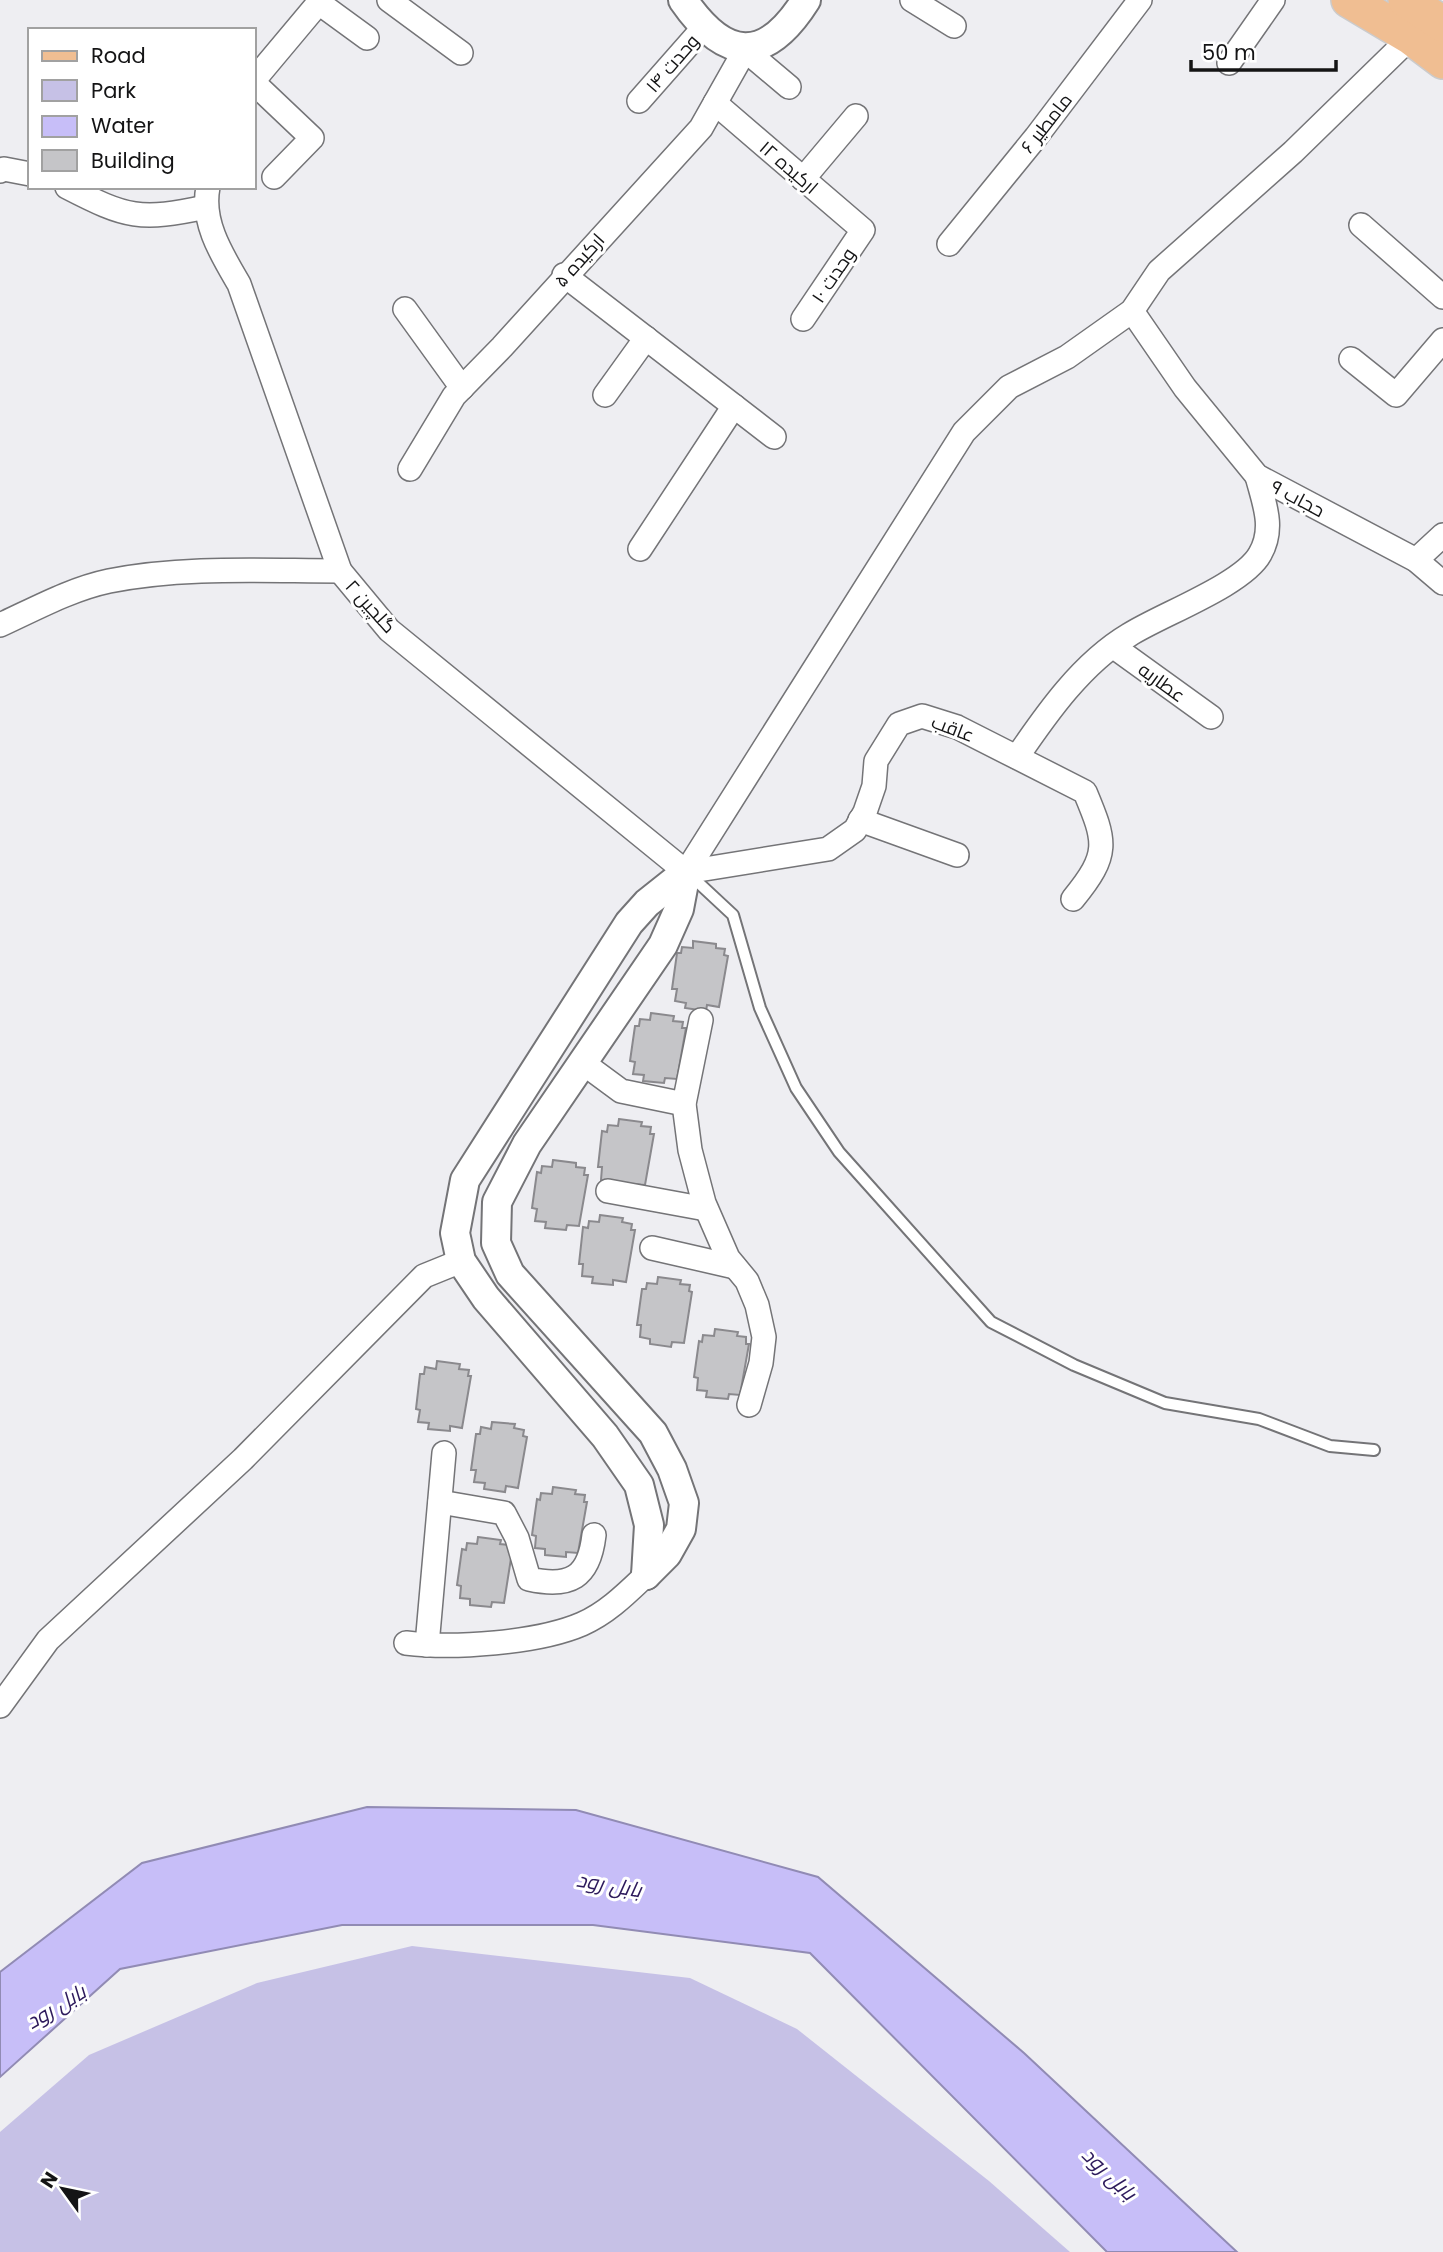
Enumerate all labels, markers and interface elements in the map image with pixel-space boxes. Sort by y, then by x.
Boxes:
legend [28,28,256,189]
street label: وحدت ۱۴ [639,28,705,98]
scale bar [1191,28,1336,72]
text: 50 m [1202,38,1256,67]
text: Road [91,41,146,70]
text: Park [91,76,136,105]
street label: مامطیر ۶ [1014,88,1078,159]
text: Water [91,111,154,140]
street label: ارکیده ۱۲ [753,134,824,200]
text: Building [91,146,175,175]
street label: ارکیده ۵ [548,227,611,293]
street label: وحدت ۱۰ [805,242,862,308]
street label: حجاب ۹ [1266,473,1330,524]
street label: گلچین ۲ [339,573,402,639]
street label: عطاریه [1133,656,1191,709]
street label: عاقب [927,708,978,749]
water label: بابل رود [574,1865,645,1905]
water label: بابل رود [20,1977,92,2036]
water label: بابل رود [1076,2140,1144,2208]
north arrow [28,2154,98,2224]
text: N [34,2167,64,2193]

